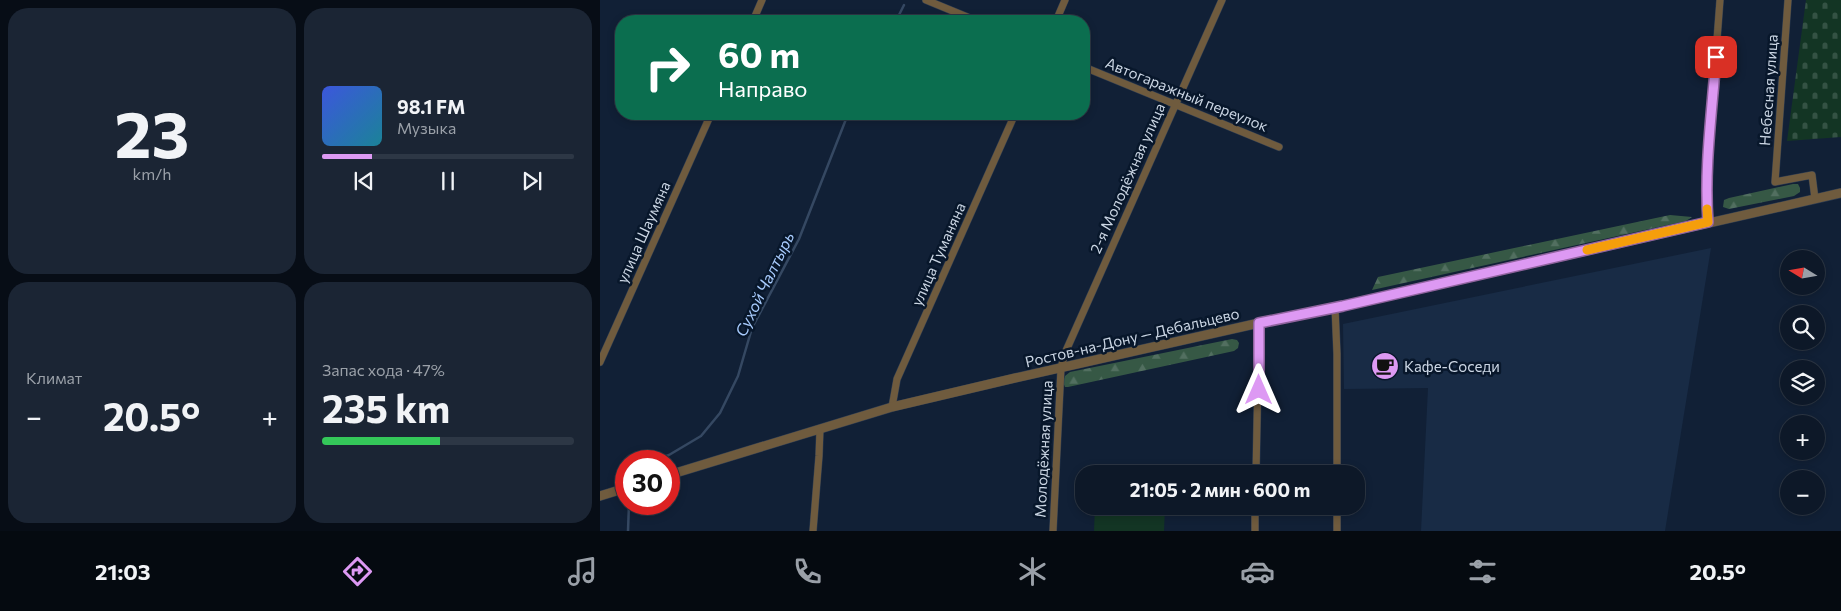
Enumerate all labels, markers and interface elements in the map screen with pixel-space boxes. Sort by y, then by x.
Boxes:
text: 60 m [718,32,800,75]
street label: Небесная улица [1755,34,1781,146]
icon: right [635,35,700,100]
pin [1695,36,1737,78]
icon: arrive [1702,43,1730,71]
street label: Автогаражный переулок [1103,53,1271,135]
text: Направо [718,75,808,102]
text: 23 [115,92,189,171]
text: 98.1 FM [397,95,465,118]
street label: 2-я Молодёжная улица [1086,100,1168,256]
text: Музыка [397,118,456,137]
text: km/h [133,164,171,183]
icon: previous [350,167,378,195]
icon: pause [434,167,462,195]
icon: next [518,167,546,195]
street label: улица Шаумяна [612,178,674,286]
street label: улица Туманяна [907,199,969,309]
water label: Сухой Чалтырь [730,229,798,339]
north arrow [1780,250,1825,295]
map controls [1780,250,1825,515]
street label: Ростов-на-Дону — Дебальцево [1023,304,1241,370]
button: search [1780,305,1825,350]
cafe icon: Кафе-Соседи [1370,351,1400,381]
place label: Кафе-Соседи [1404,357,1500,375]
text: Запас хода · 47% [322,360,445,379]
button: layers [1780,360,1825,405]
position arrow [1232,363,1284,415]
text: Климат [26,368,82,387]
street label: Молодёжная улица [1030,380,1056,518]
text: 235 km [322,384,450,431]
text: 20.5° [103,392,200,439]
text: − [26,399,42,433]
text: + [262,399,278,433]
button: + [1780,415,1825,460]
speed limit sign: 30 [615,450,680,515]
button: − [1780,470,1825,515]
text: 21:05 · 2 мин · 600 m [1130,478,1310,501]
icon: directions [340,554,375,589]
icon: music [565,554,600,589]
icon: phone [790,554,825,589]
icon: climate [1015,554,1050,589]
icon: car [1240,554,1275,589]
icon: filters [1465,554,1500,589]
text: 21:03 [95,558,151,585]
text: 20.5° [1690,558,1746,585]

